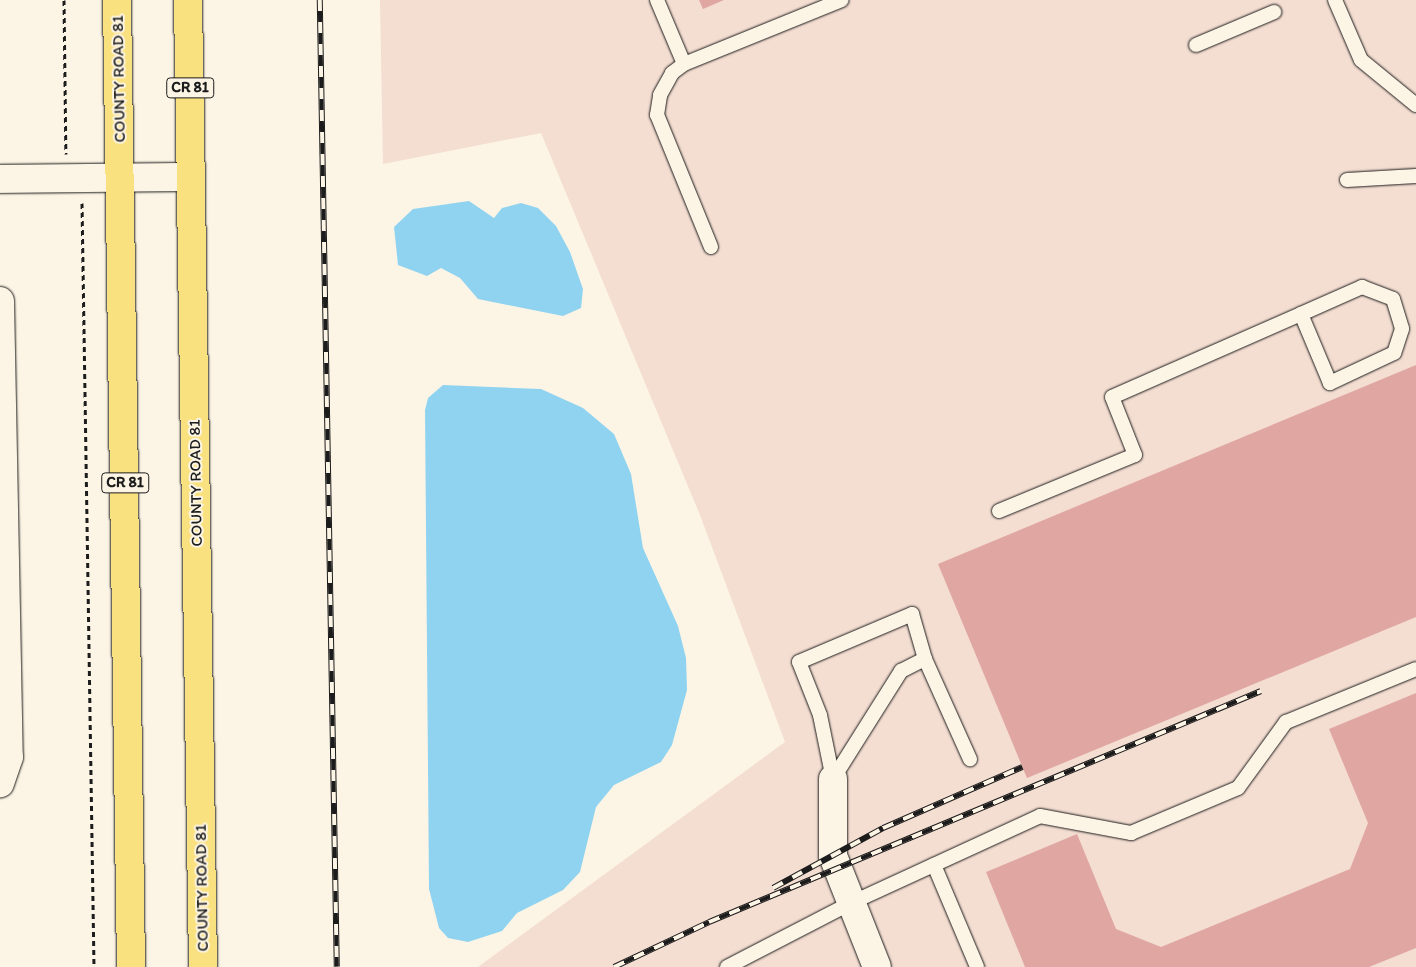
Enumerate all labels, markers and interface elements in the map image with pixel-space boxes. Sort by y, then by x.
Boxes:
street label: COUNTY ROAD 81 [108,16,130,142]
road number: CR 81 [166,76,214,100]
street label: COUNTY ROAD 81 [185,420,207,546]
road number: CR 81 [101,470,149,496]
street label: COUNTY ROAD 81 [191,825,213,951]

